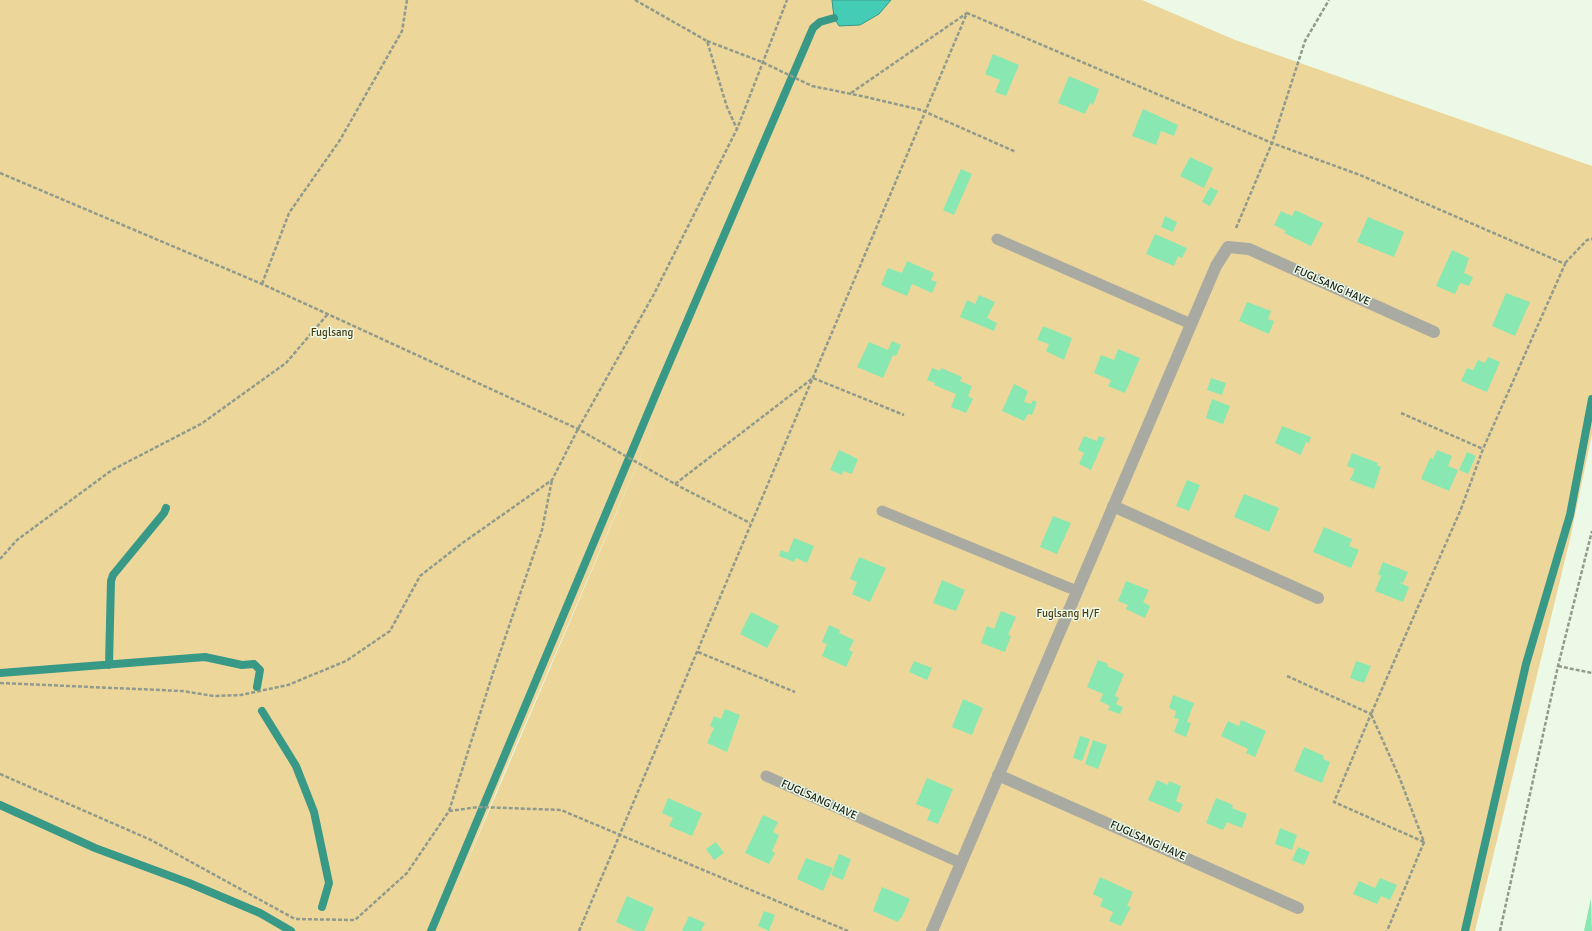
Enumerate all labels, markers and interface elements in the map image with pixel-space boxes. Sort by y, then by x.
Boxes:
street label: FUGLSANG HAVE [1292,263,1372,309]
park label: Fuglsang [311,326,353,340]
park label: Fuglsang H/F [1037,607,1099,621]
street label: FUGLSANG HAVE [779,777,859,823]
street label: FUGLSANG HAVE [1108,818,1188,864]

